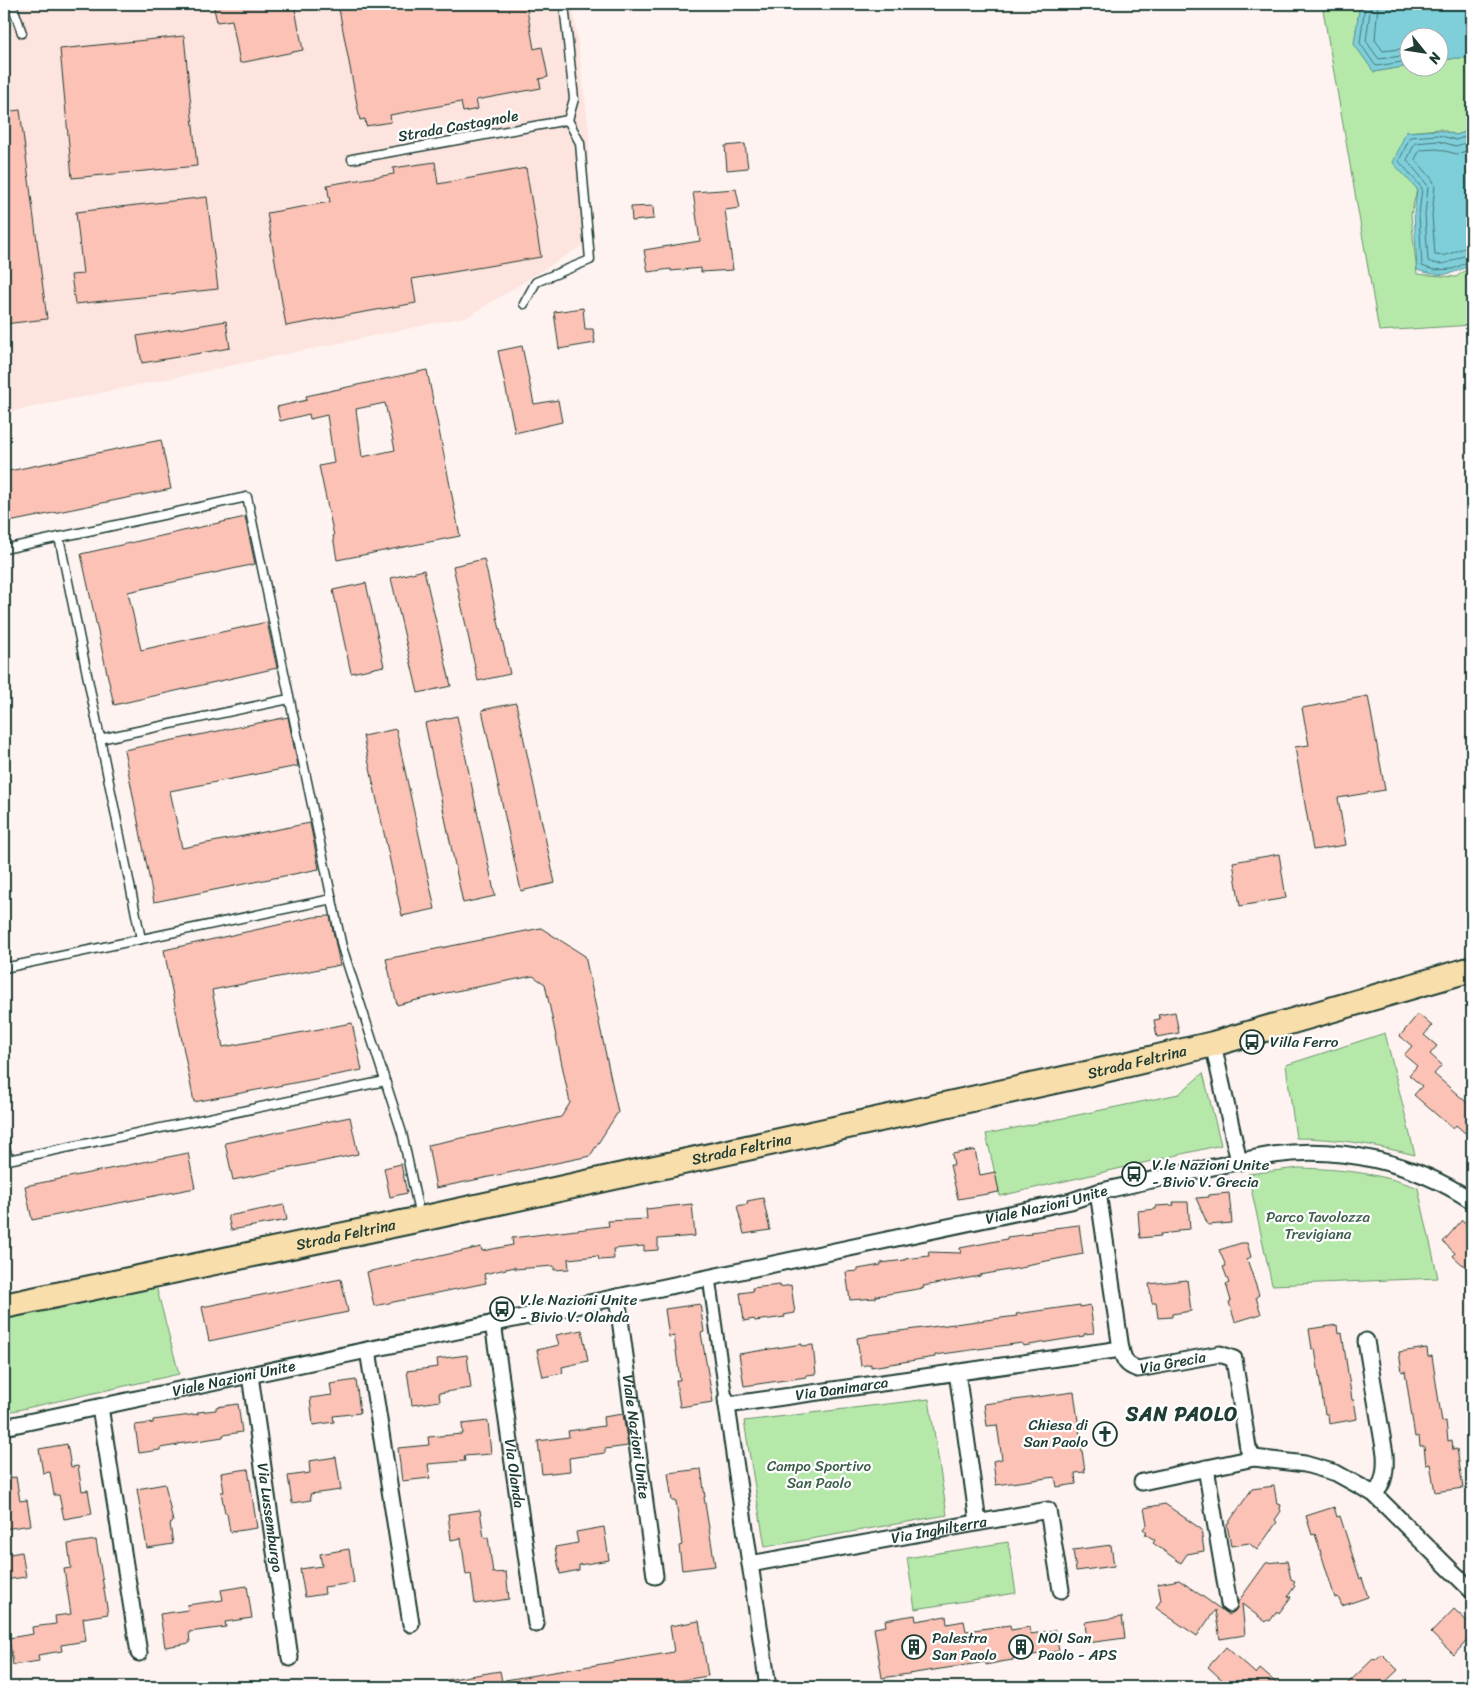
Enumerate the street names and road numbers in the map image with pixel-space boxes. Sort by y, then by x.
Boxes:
street label: Strada Castagnole [396,103,520,149]
street label: Strada Feltrina [1085,1038,1190,1086]
street label: Strada Feltrina [689,1126,794,1173]
street label: Viale Nazioni Unite [983,1177,1110,1232]
street label: Strada Feltrina [293,1212,398,1258]
street label: Via Grecia [1138,1344,1208,1381]
street label: Viale Nazioni Unite [170,1353,298,1404]
street label: Via Danimarca [794,1369,890,1408]
street label: Viale Nazioni Unite [615,1373,657,1500]
street label: Via Olanda [497,1437,532,1510]
street label: Via Lussemburgo [250,1461,291,1574]
street label: Via Inghilterra [889,1508,989,1551]

